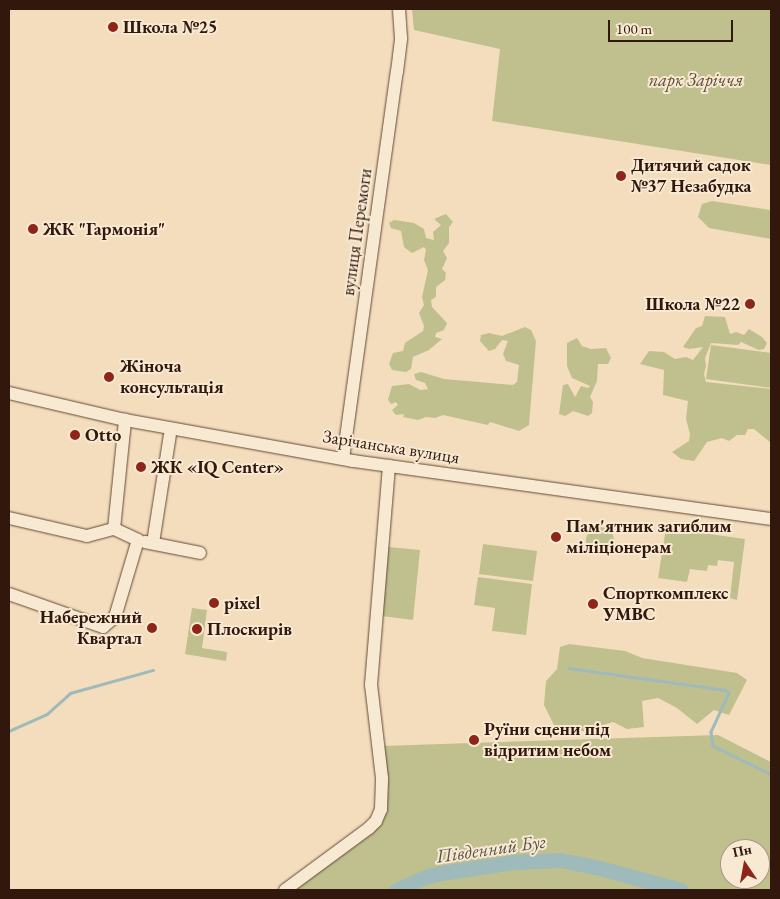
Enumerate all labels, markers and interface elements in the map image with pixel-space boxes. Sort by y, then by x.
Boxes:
scale bar [610,10,735,42]
place label: Школа №25 [123,16,217,38]
text: 100 m [616,19,652,38]
marker: Школа №25 [107,21,119,33]
park label: парк Заріччя [649,69,743,91]
place label: Дитячий садок №37 Незабудка [631,155,751,198]
street label: вулиця Перемоги [337,167,377,297]
marker: Дитячий садок №37 Незабудка [615,170,627,182]
place label: ЖК "Гармонія" [43,218,165,240]
marker: ЖК "Гармонія" [27,223,39,235]
place label: Школа №22 [646,293,740,315]
marker: Школа №22 [744,298,756,310]
place label: Жіноча консультація [120,356,224,398]
marker: Жіноча консультація [102,370,116,384]
place label: Otto [85,424,121,446]
street label: Зарічанська вулиця [321,426,461,468]
marker: Otto [69,429,81,441]
place label: ЖК «IQ Center» [151,456,284,478]
marker: ЖК «IQ Center» [135,461,147,473]
place label: Пам'ятник загиблим міліціонерам [566,516,732,558]
marker: Пам'ятник загиблим міліціонерам [550,531,562,543]
place label: Спорткомплекс УМВС [603,583,729,626]
place label: pixel [224,592,261,614]
marker: pixel [208,597,220,609]
marker: Спорткомплекс УМВС [587,598,599,610]
place label: Набережний Квартал [40,607,142,650]
place label: Плоскирів [207,618,292,640]
marker: Набережний Квартал [146,622,158,634]
marker: Плоскирів [191,623,203,635]
place label: Руїни сцени під відритим небом [484,719,611,762]
marker: Руїни сцени під відритим небом [468,734,480,746]
water label: Південний Буг [435,830,547,868]
north arrow [720,839,770,889]
text: Пн [731,840,753,861]

